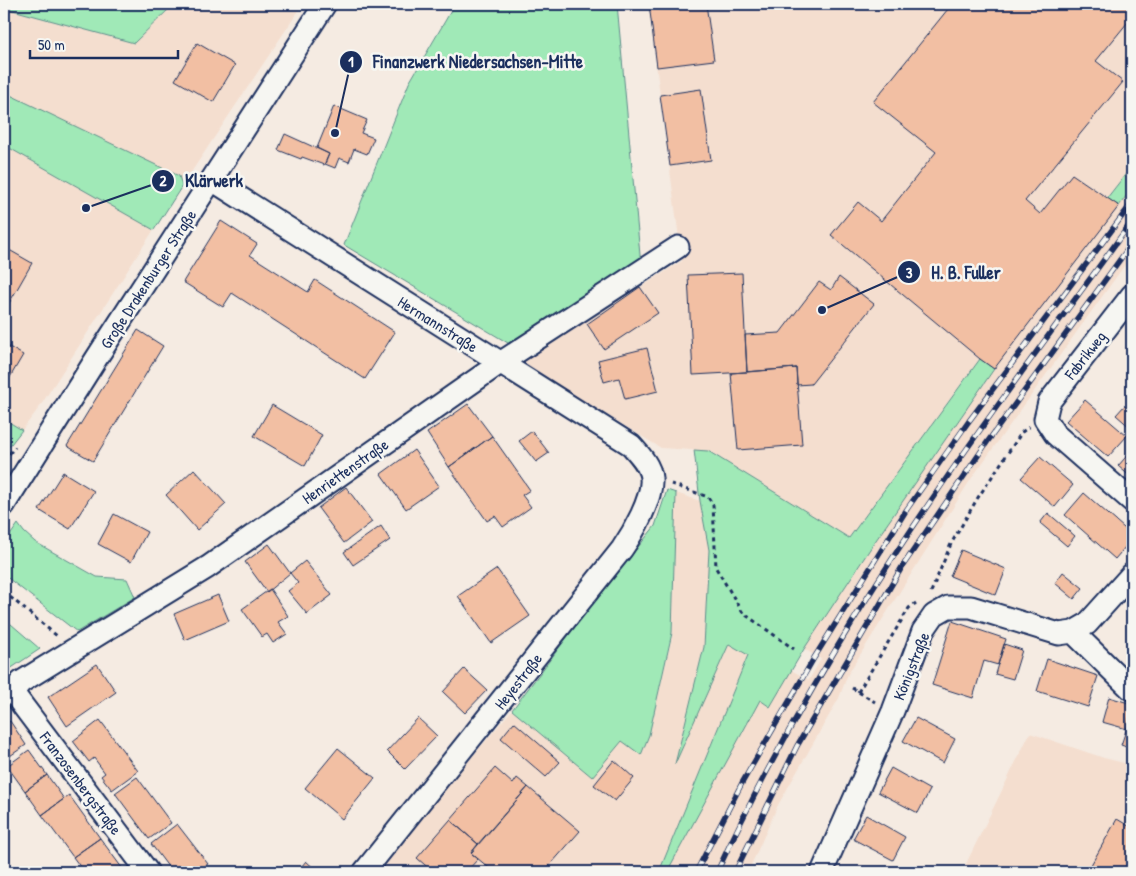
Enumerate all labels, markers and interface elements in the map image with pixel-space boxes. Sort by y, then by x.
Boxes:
scale bar [30,28,178,60]
text: 50 m [38,34,65,55]
callout: Finanzwerk Niedersachsen-Mitte [338,45,593,78]
text: Finanzwerk Niedersachsen-Mitte [372,49,584,74]
text: 1 [348,51,354,72]
callout: Klärwerk [150,165,253,198]
text: Klärwerk [185,168,244,193]
text: 2 [159,170,167,191]
street label: Große Drakenburger Straße [95,205,202,353]
callout: H. B. Fuller [897,256,1011,289]
text: H. B. Fuller [931,260,1001,285]
text: 3 [906,262,913,283]
street label: Hermannstraße [394,291,483,358]
street label: Fabrikweg [1058,326,1111,385]
street label: Henriettenstraße [297,433,393,509]
street label: Königstraße [887,628,935,703]
street label: Heyestraße [489,648,547,714]
street label: Franzosenbergstraße [34,726,127,840]

